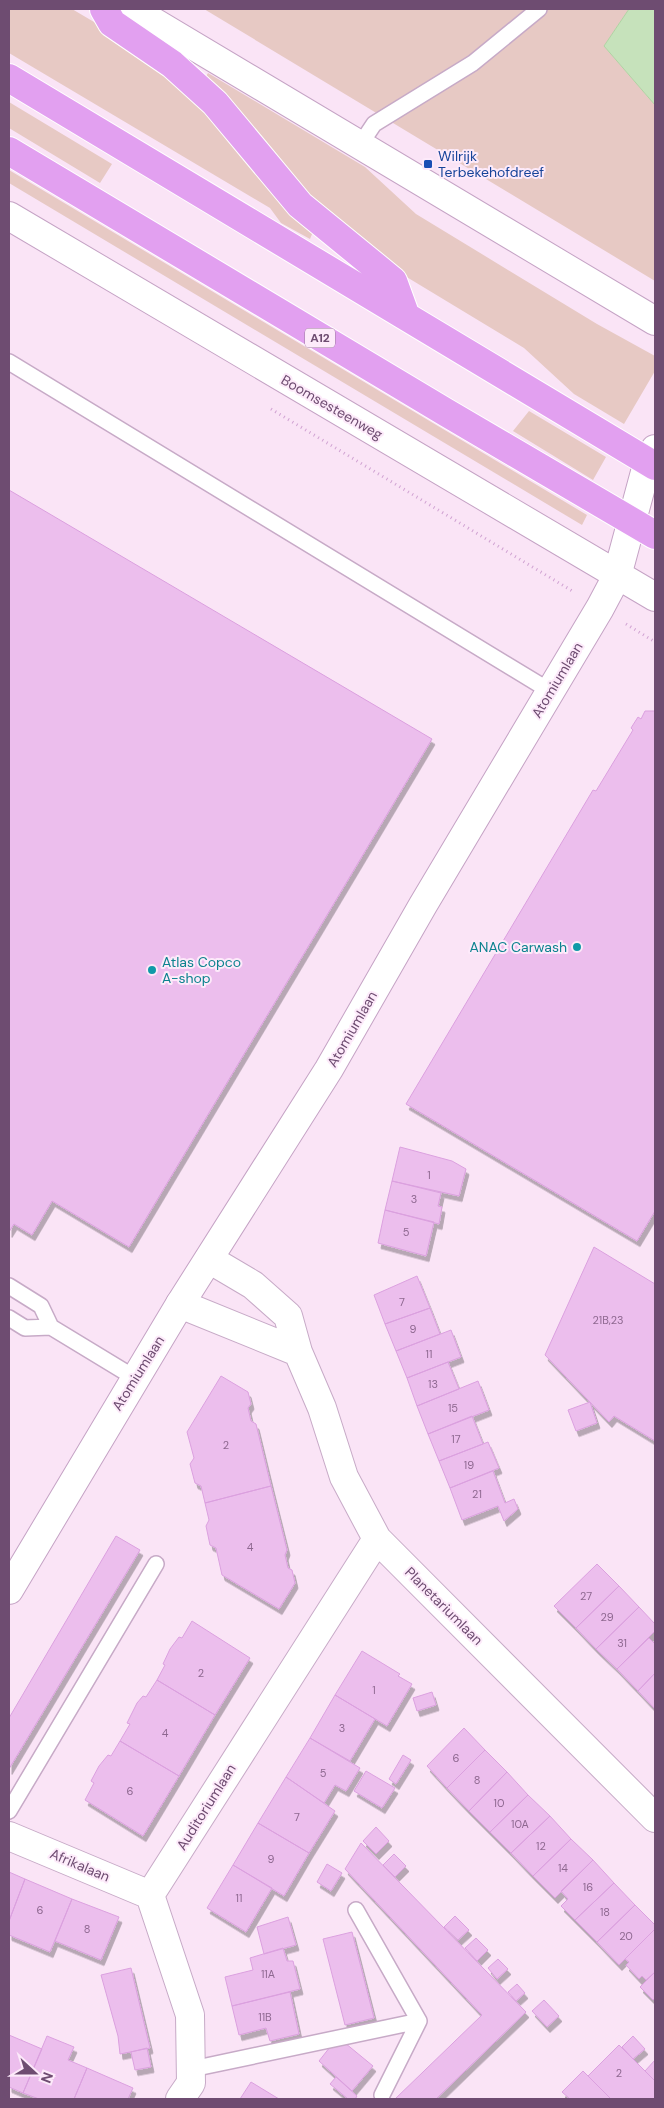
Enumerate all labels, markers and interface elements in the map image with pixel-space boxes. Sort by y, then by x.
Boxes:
place label: Wilrijk Terbekehofdreef [438,147,544,181]
marker: Wilrijk Terbekehofdreef [422,158,434,170]
road number: A12 [305,328,335,348]
street label: Boomsesteenweg [278,371,386,444]
street label: Atomiumlaan [527,639,587,721]
place label: ANAC Carwash [470,938,567,956]
marker: ANAC Carwash [571,941,583,953]
place label: Atlas Copco A-shop [162,953,241,987]
marker: Atlas Copco A-shop [146,964,158,976]
street label: Atomiumlaan [323,988,381,1070]
house number: 1 [427,1168,431,1182]
house number: 3 [411,1192,417,1206]
house number: 5 [403,1225,410,1239]
house number: 7 [399,1295,405,1309]
house number: 21B,23 [592,1313,624,1327]
house number: 9 [410,1322,417,1336]
street label: Atomiumlaan [108,1332,168,1414]
house number: 11 [426,1347,432,1361]
house number: 13 [428,1377,438,1391]
house number: 15 [448,1401,458,1415]
house number: 17 [451,1432,461,1446]
house number: 2 [223,1438,229,1452]
house number: 19 [464,1458,474,1472]
house number: 21 [472,1487,482,1501]
house number: 4 [247,1540,254,1554]
street label: Planetariumlaan [401,1563,487,1649]
house number: 27 [580,1589,592,1603]
house number: 29 [600,1610,614,1624]
house number: 31 [617,1636,627,1650]
house number: 2 [198,1666,204,1680]
house number: 1 [372,1683,376,1697]
house number: 3 [339,1721,345,1735]
house number: 4 [162,1726,169,1740]
house number: 6 [453,1751,460,1765]
street label: Auditoriumlaan [172,1761,240,1853]
house number: 5 [320,1766,327,1780]
house number: 8 [474,1773,480,1787]
house number: 6 [127,1784,134,1798]
house number: 10 [494,1796,504,1810]
house number: 7 [294,1810,300,1824]
house number: 10A [511,1817,529,1831]
house number: 12 [536,1839,546,1853]
street label: Afrikalaan [47,1844,113,1886]
house number: 9 [268,1852,275,1866]
house number: 14 [558,1861,568,1875]
house number: 16 [583,1880,593,1894]
house number: 11 [236,1891,242,1905]
house number: 6 [37,1903,44,1917]
house number: 18 [600,1905,610,1919]
house number: 8 [84,1922,90,1936]
house number: 20 [619,1929,633,1943]
house number: 11A [261,1967,275,1981]
house number: 11B [258,2010,272,2024]
north arrow [10,2048,60,2098]
house number: 2 [616,2066,622,2080]
text: N [37,2070,57,2086]

